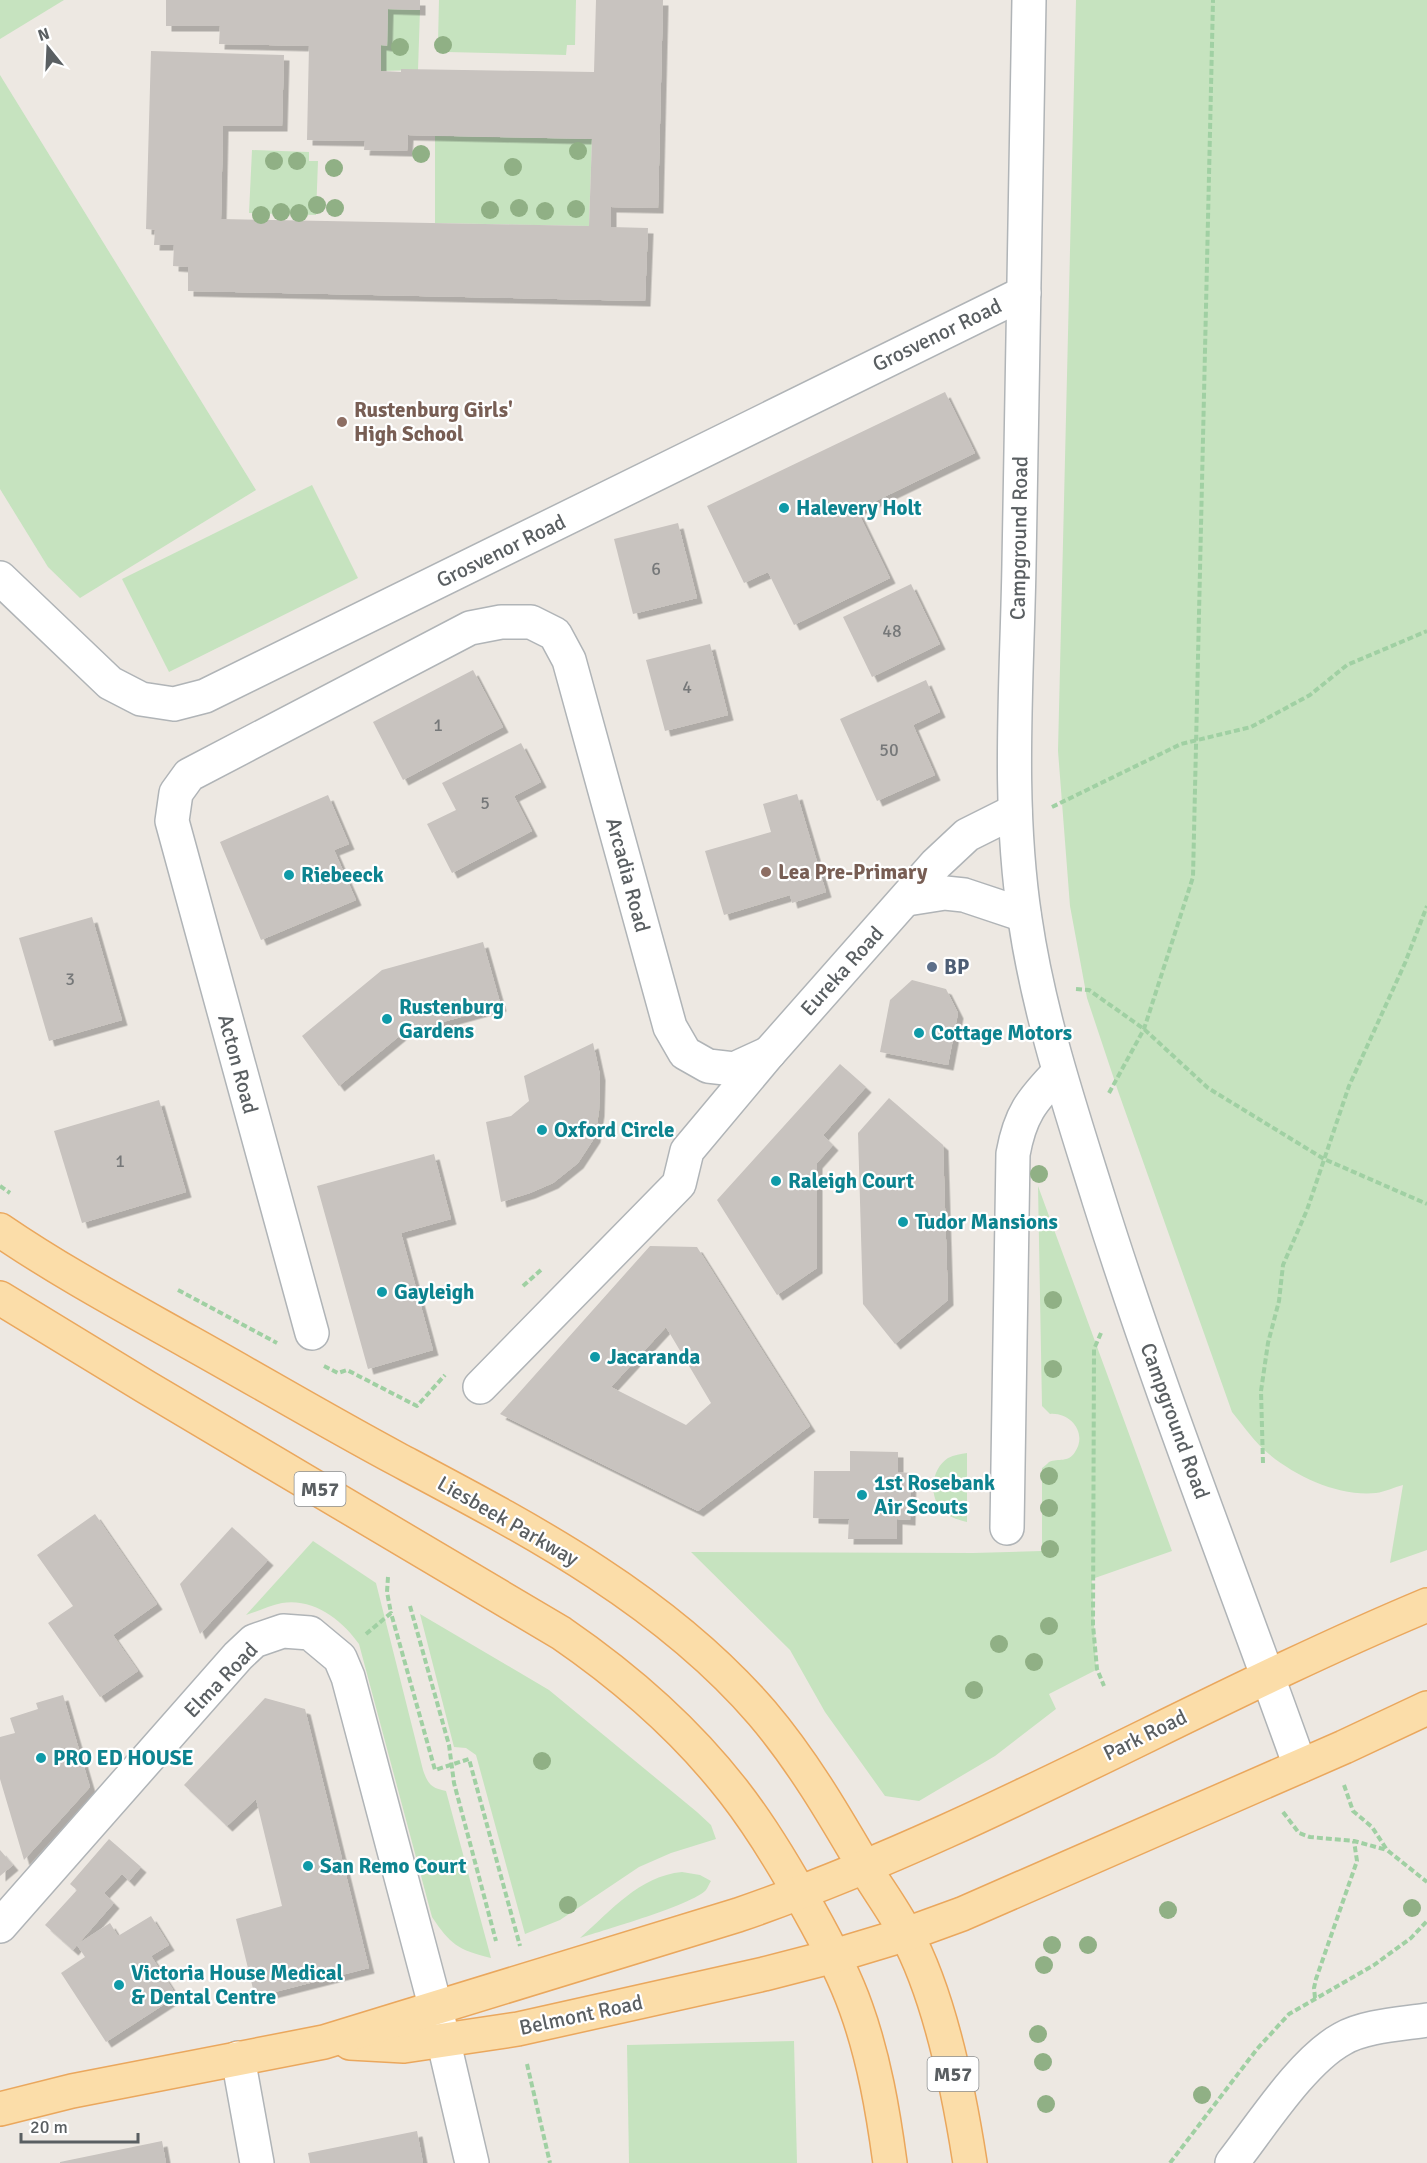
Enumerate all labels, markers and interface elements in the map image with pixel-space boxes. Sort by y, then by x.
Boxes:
north arrow [18,18,78,78]
text: N [35,23,52,46]
street label: Grosvenor Road [868,293,1006,377]
place label: Rustenburg Girls' High School [354,397,513,447]
marker: Rustenburg Girls' High School [335,415,349,429]
street label: Campground Road [1005,456,1033,620]
place label: Halevery Holt [796,495,922,521]
marker: Halevery Holt [777,501,791,515]
street label: Grosvenor Road [432,509,570,593]
house number: 6 [651,558,661,580]
house number: 48 [882,620,902,642]
house number: 4 [682,676,692,698]
house number: 1 [433,714,443,736]
house number: 50 [879,739,899,761]
house number: 5 [480,792,490,814]
street label: Arcadia Road [600,815,656,935]
place label: Lea Pre-Primary [778,859,928,885]
place label: Riebeeck [301,862,384,888]
marker: Lea Pre-Primary [759,865,773,879]
marker: Riebeeck [282,868,296,882]
street label: Eureka Road [795,921,889,1021]
place label: BP [944,954,969,980]
marker: BP [925,960,939,974]
house number: 3 [65,968,75,990]
place label: Rustenburg Gardens [399,994,504,1044]
street label: Acton Road [212,1012,264,1116]
marker: Rustenburg Gardens [380,1012,394,1026]
place label: Cottage Motors [931,1020,1072,1046]
marker: Cottage Motors [912,1026,926,1040]
place label: Oxford Circle [554,1117,675,1143]
marker: Oxford Circle [535,1123,549,1137]
house number: 1 [115,1150,125,1172]
place label: Raleigh Court [788,1168,914,1194]
marker: Raleigh Court [769,1174,783,1188]
place label: Tudor Mansions [915,1209,1058,1235]
marker: Tudor Mansions [896,1215,910,1229]
place label: Gayleigh [394,1279,474,1305]
marker: Gayleigh [375,1285,389,1299]
street label: Campground Road [1135,1339,1215,1503]
place label: Jacaranda [607,1344,701,1370]
marker: Jacaranda [588,1350,602,1364]
street label: Liesbeek Parkway [433,1470,583,1572]
place label: 1st Rosebank Air Scouts [874,1470,995,1520]
road number: M57 [294,1472,346,1506]
marker: 1st Rosebank Air Scouts [855,1488,869,1502]
street label: Elma Road [179,1637,263,1723]
street label: Park Road [1099,1704,1191,1766]
place label: PRO ED HOUSE [53,1745,194,1771]
marker: PRO ED HOUSE [34,1751,48,1765]
place label: San Remo Court [320,1853,466,1879]
marker: San Remo Court [301,1859,315,1873]
place label: Victoria House Medical & Dental Centre [131,1960,344,2010]
marker: Victoria House Medical & Dental Centre [112,1978,126,1992]
street label: Belmont Road [517,1989,645,2041]
road number: M57 [928,2057,978,2091]
scale bar [21,2106,138,2144]
text: 20 m [30,2116,68,2138]

